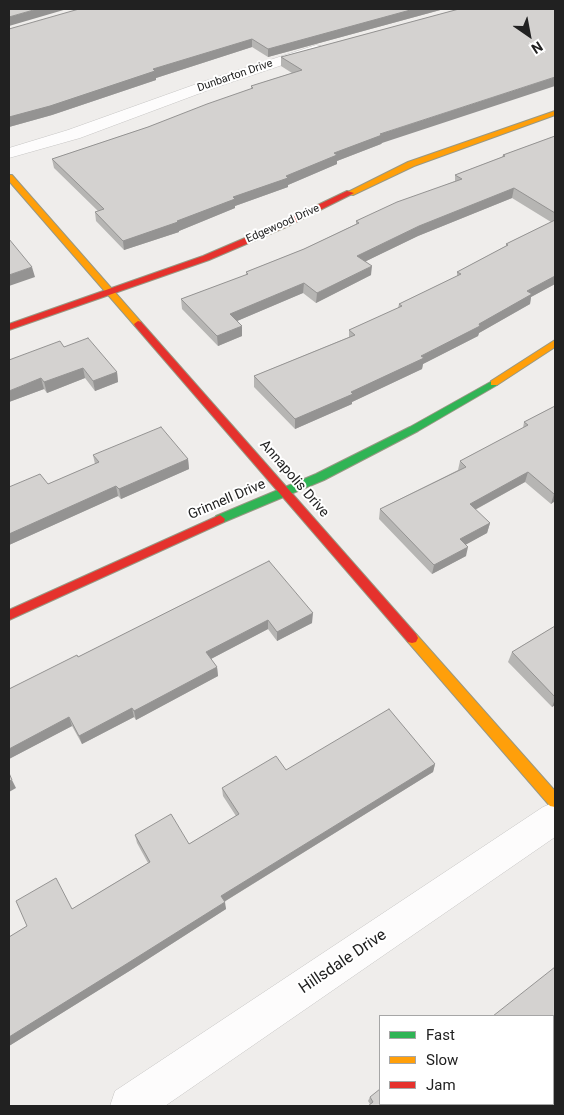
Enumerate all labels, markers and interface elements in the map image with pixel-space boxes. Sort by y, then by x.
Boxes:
north arrow [504,10,554,60]
text: N [529,38,546,57]
street label: Dunbarton Drive [196,57,274,95]
street label: Edgewood Drive [244,202,322,246]
street label: Annapolis Drive [256,437,332,521]
street label: Grinnell Drive [186,476,268,524]
street label: Hillsdale Drive [296,926,390,998]
legend [379,1015,554,1105]
text: Fast [426,1026,455,1044]
text: Slow [426,1051,458,1069]
text: Jam [426,1076,456,1094]

